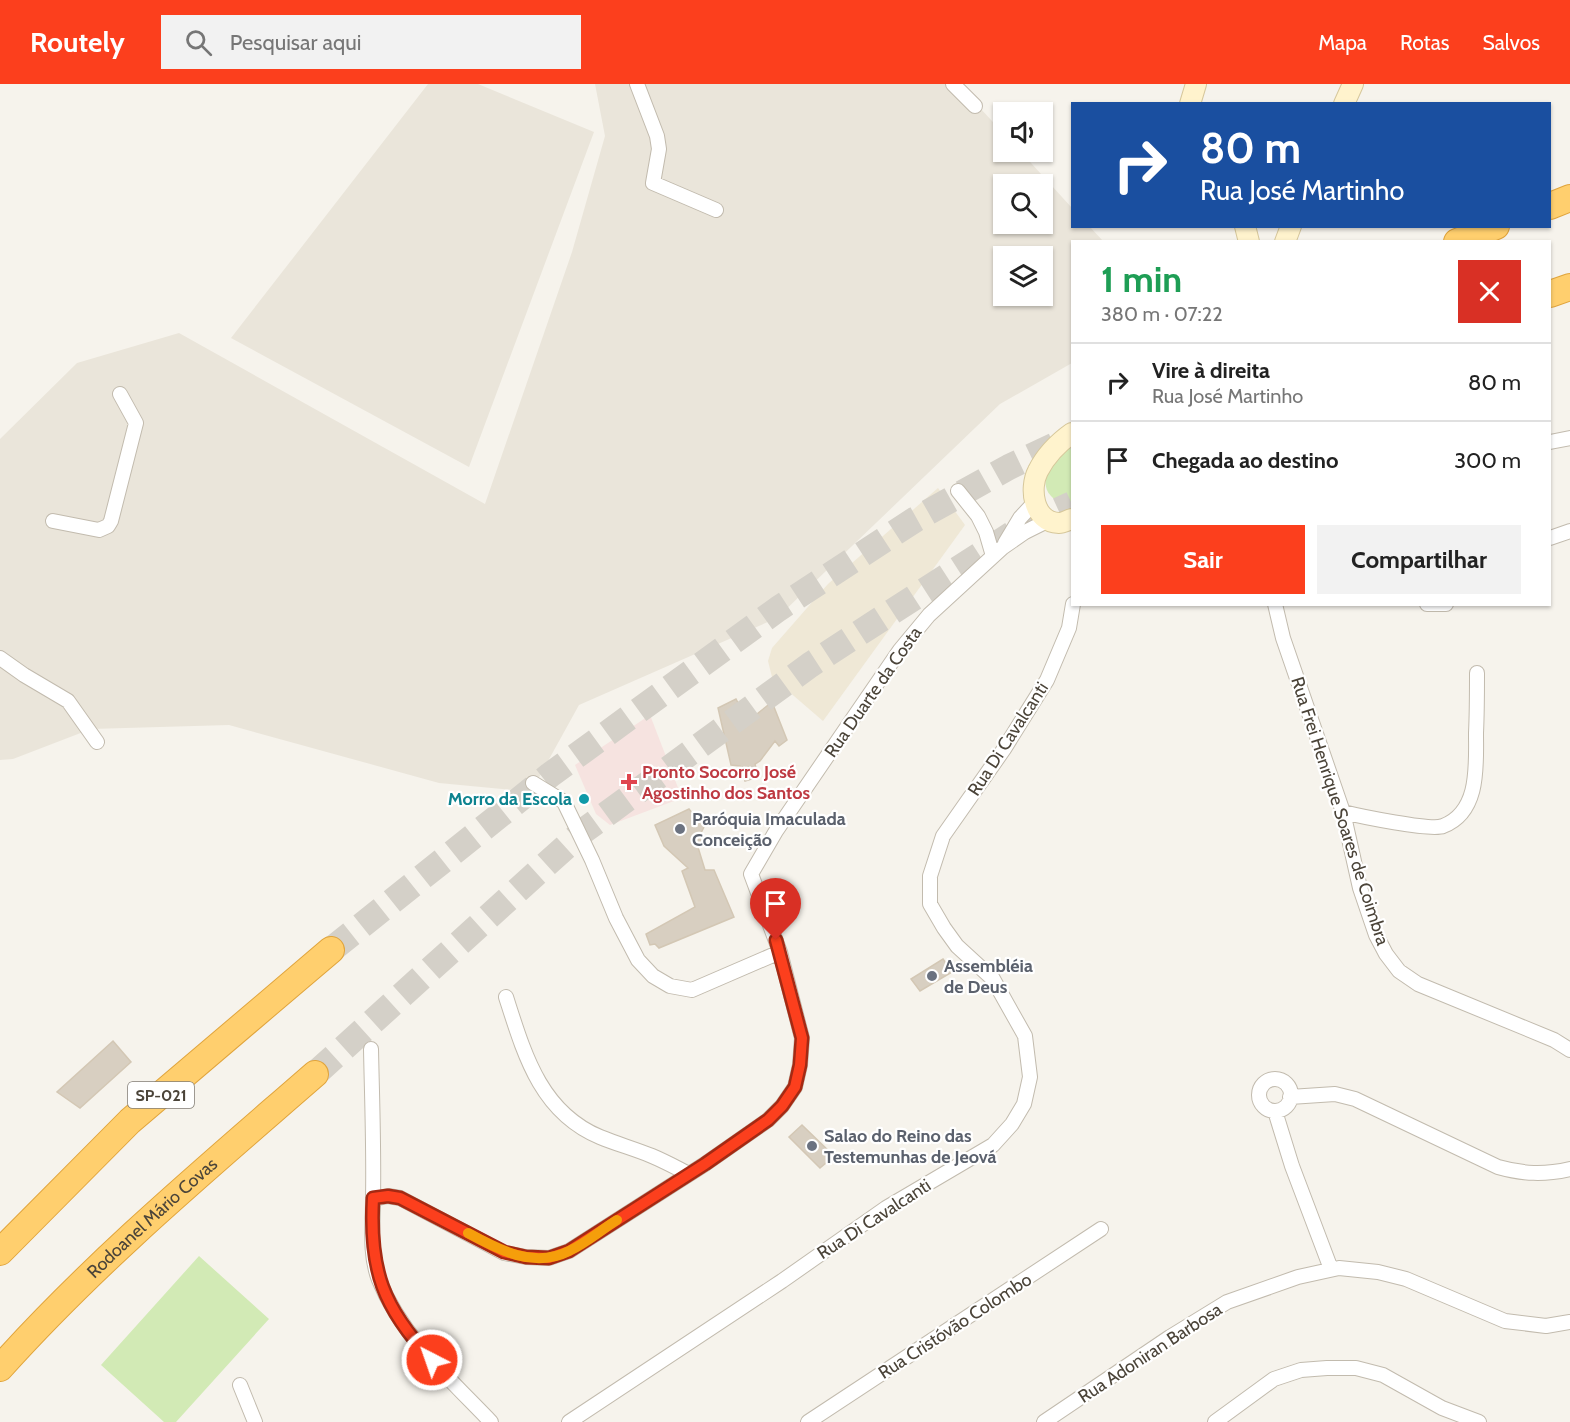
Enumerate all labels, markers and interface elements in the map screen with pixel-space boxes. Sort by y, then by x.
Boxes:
search box [161,15,581,69]
text: Routely [30,25,125,59]
icon: search [182,26,215,59]
text: Pesquisar aqui [230,29,361,56]
text: Mapa [1318,30,1367,55]
text: Rotas [1400,30,1449,55]
text: Salvos [1482,30,1540,55]
map controls [993,102,1053,306]
button: sound [993,102,1053,162]
text: 80 m [1200,122,1301,174]
icon: right [1101,126,1179,204]
button: search [993,174,1053,234]
text: Rua José Martinho [1200,174,1404,207]
button: layers [993,246,1053,306]
text: 1 min [1101,257,1182,301]
button: close [1458,260,1521,323]
text: 380 m · 07:22 [1101,302,1223,326]
text: Vire à direita [1152,357,1270,384]
icon: right [1101,366,1134,399]
text: 80 m [1468,369,1521,396]
text: Rua José Martinho [1152,384,1303,408]
icon: arrive [1101,444,1134,477]
text: Chegada ao destino [1152,447,1338,474]
text: 300 m [1454,447,1521,474]
button: Sair [1101,525,1305,594]
button: Compartilhar [1317,525,1521,594]
street label: Rua Duarte da Costa [820,622,926,762]
street label: Rua Frei Henrique Soares de Coimbra [1286,674,1394,948]
street label: Rua Di Cavalcanti [963,678,1053,800]
place label: Pronto Socorro José Agostinho dos Santos [642,761,810,804]
marker: Pronto Socorro José Agostinho dos Santos [620,773,638,791]
place label: Morro da Escola [448,788,572,810]
marker: Morro da Escola [577,792,591,806]
place label: Paróquia Imaculada Conceição [692,808,846,851]
marker: Paróquia Imaculada Conceição [673,822,687,836]
pin [750,878,801,940]
icon: arrive [759,887,792,920]
place label: Assembléia de Deus [944,955,1033,998]
marker: Assembléia de Deus [925,969,939,983]
road number: SP-021 [128,1082,194,1108]
place label: Salao do Reino das Testemunhas de Jeová [824,1125,997,1168]
marker: Salao do Reino das Testemunhas de Jeová [805,1139,819,1153]
street label: Rodoanel Mário Covas [83,1153,222,1283]
street label: Rua Di Cavalcanti [813,1174,935,1264]
street label: Rua Cristóvão Colombo [874,1268,1036,1384]
street label: Rua Adoniran Barbosa [1074,1298,1226,1408]
position arrow [400,1328,464,1392]

